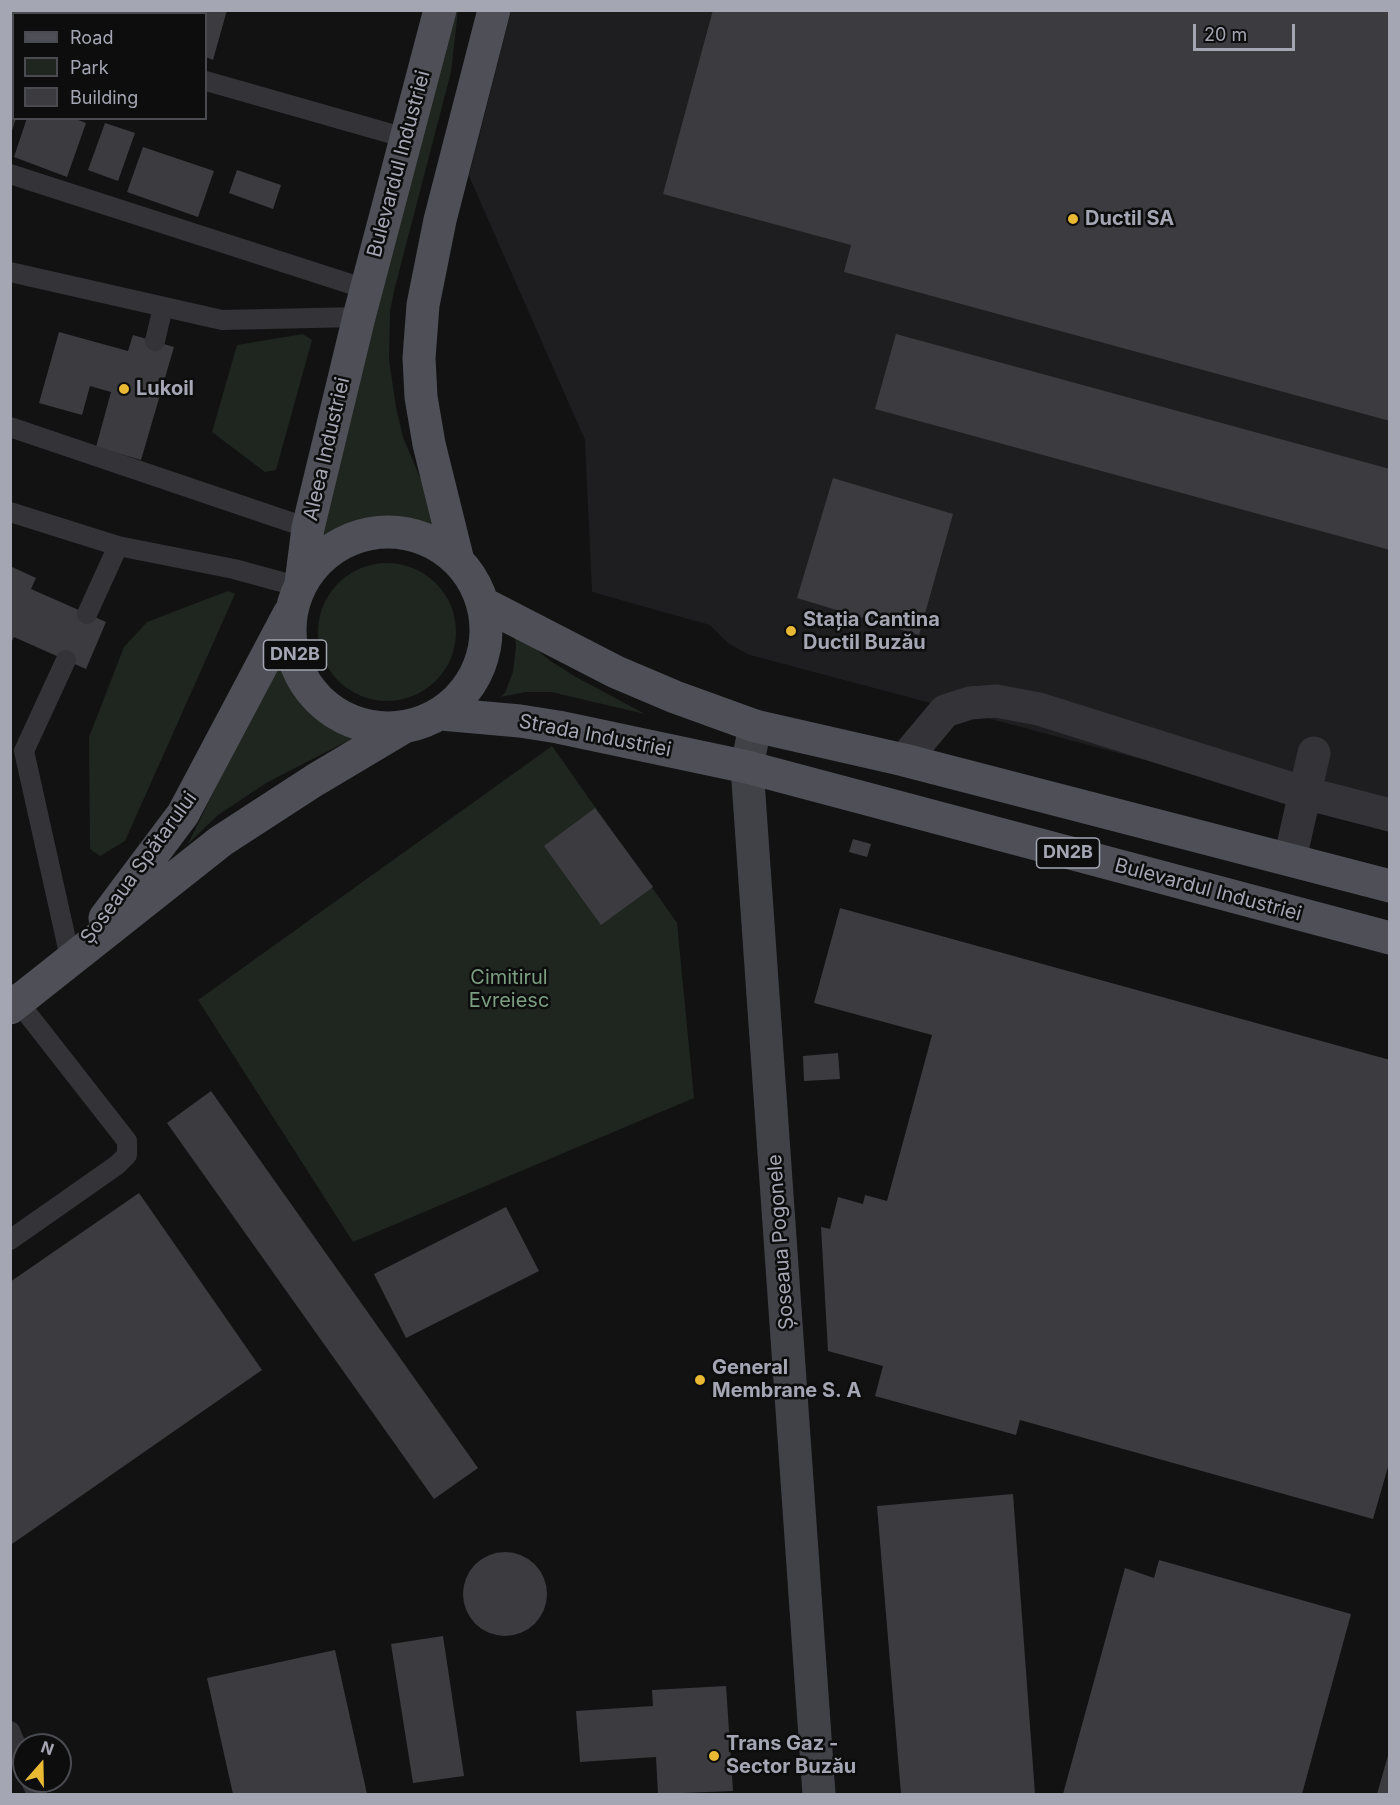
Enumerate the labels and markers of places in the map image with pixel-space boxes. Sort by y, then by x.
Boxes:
place label: Ductil SA [1085,207,1174,231]
marker: Ductil SA [1066,212,1080,226]
place label: Lukoil [136,377,194,401]
marker: Lukoil [117,382,131,396]
place label: Stația Cantina Ductil Buzău [803,608,940,655]
marker: Stația Cantina Ductil Buzău [784,624,798,638]
place label: General Membrane S. A [712,1356,861,1403]
marker: General Membrane S. A [693,1373,707,1387]
place label: Trans Gaz - Sector Buzău [726,1732,856,1779]
marker: Trans Gaz - Sector Buzău [707,1749,721,1763]

